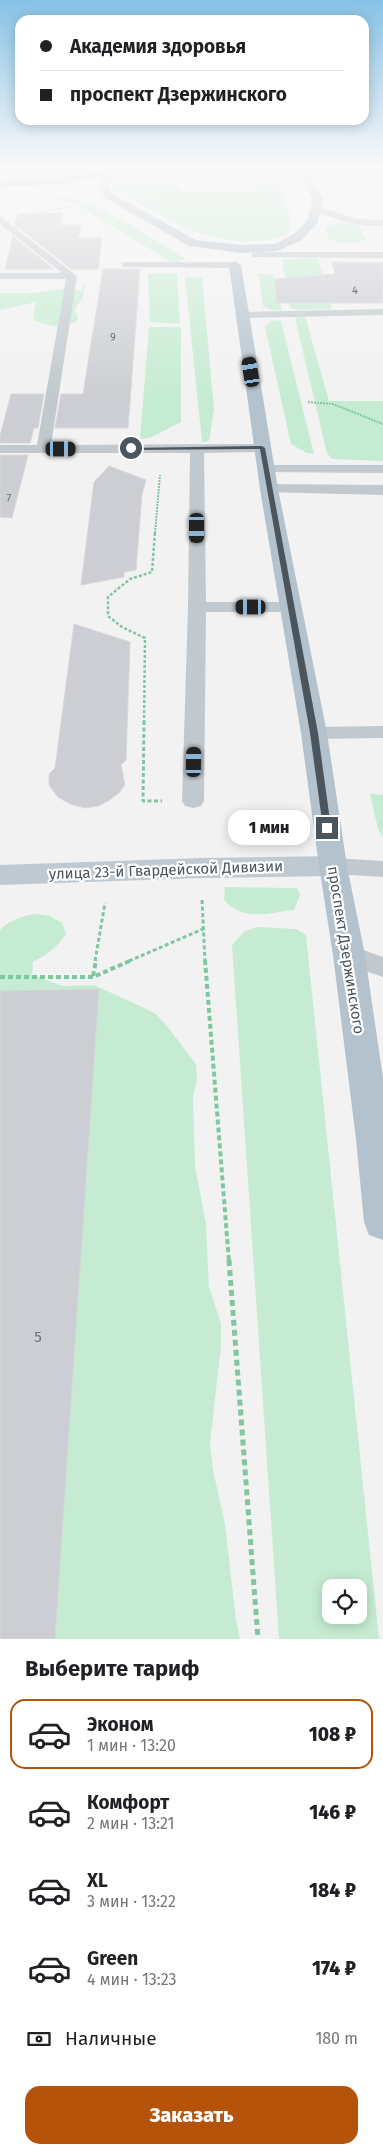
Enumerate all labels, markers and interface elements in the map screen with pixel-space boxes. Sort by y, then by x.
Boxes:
text: Академия здоровья [70,35,246,58]
text: проспект Дзержинского [70,83,287,106]
house number: 4 [352,284,358,297]
house number: 9 [110,331,116,344]
car [241,356,260,388]
route start [120,437,142,459]
car [46,442,76,457]
house number: 7 [7,492,12,505]
car [189,513,204,543]
car [236,600,266,615]
car [186,747,201,777]
callout: 1 мин [227,810,310,846]
route end [316,817,338,839]
text: 1 мин [249,818,289,837]
street label: улица 23-й Гвардейской Дивизии [49,857,283,883]
street label: проспект Дзержинского [324,865,368,1035]
house number: 5 [34,1328,42,1346]
map controls [322,1579,367,1624]
button: locate [322,1579,367,1624]
text: Выберите тариф [25,1655,200,1682]
icon: car [27,1712,72,1757]
text: Эконом [87,1713,154,1736]
text: 108 ₽ [309,1723,356,1746]
text: 1 мин · 13:20 [87,1736,176,1755]
icon: car [27,1790,72,1835]
text: Комфорт [87,1791,169,1814]
text: 146 ₽ [309,1801,356,1824]
text: 2 мин · 13:21 [87,1814,175,1833]
icon: car [27,1868,72,1913]
text: XL [87,1869,108,1892]
text: 184 ₽ [309,1879,356,1902]
text: 3 мин · 13:22 [87,1892,176,1911]
icon: car [27,1946,72,1991]
text: Green [87,1947,138,1970]
text: 174 ₽ [312,1957,356,1980]
text: 4 мин · 13:23 [87,1970,176,1989]
icon: cash [25,2025,53,2053]
text: Наличные [65,2027,157,2050]
text: 180 m [315,2029,358,2048]
button: Заказать [25,2086,358,2144]

